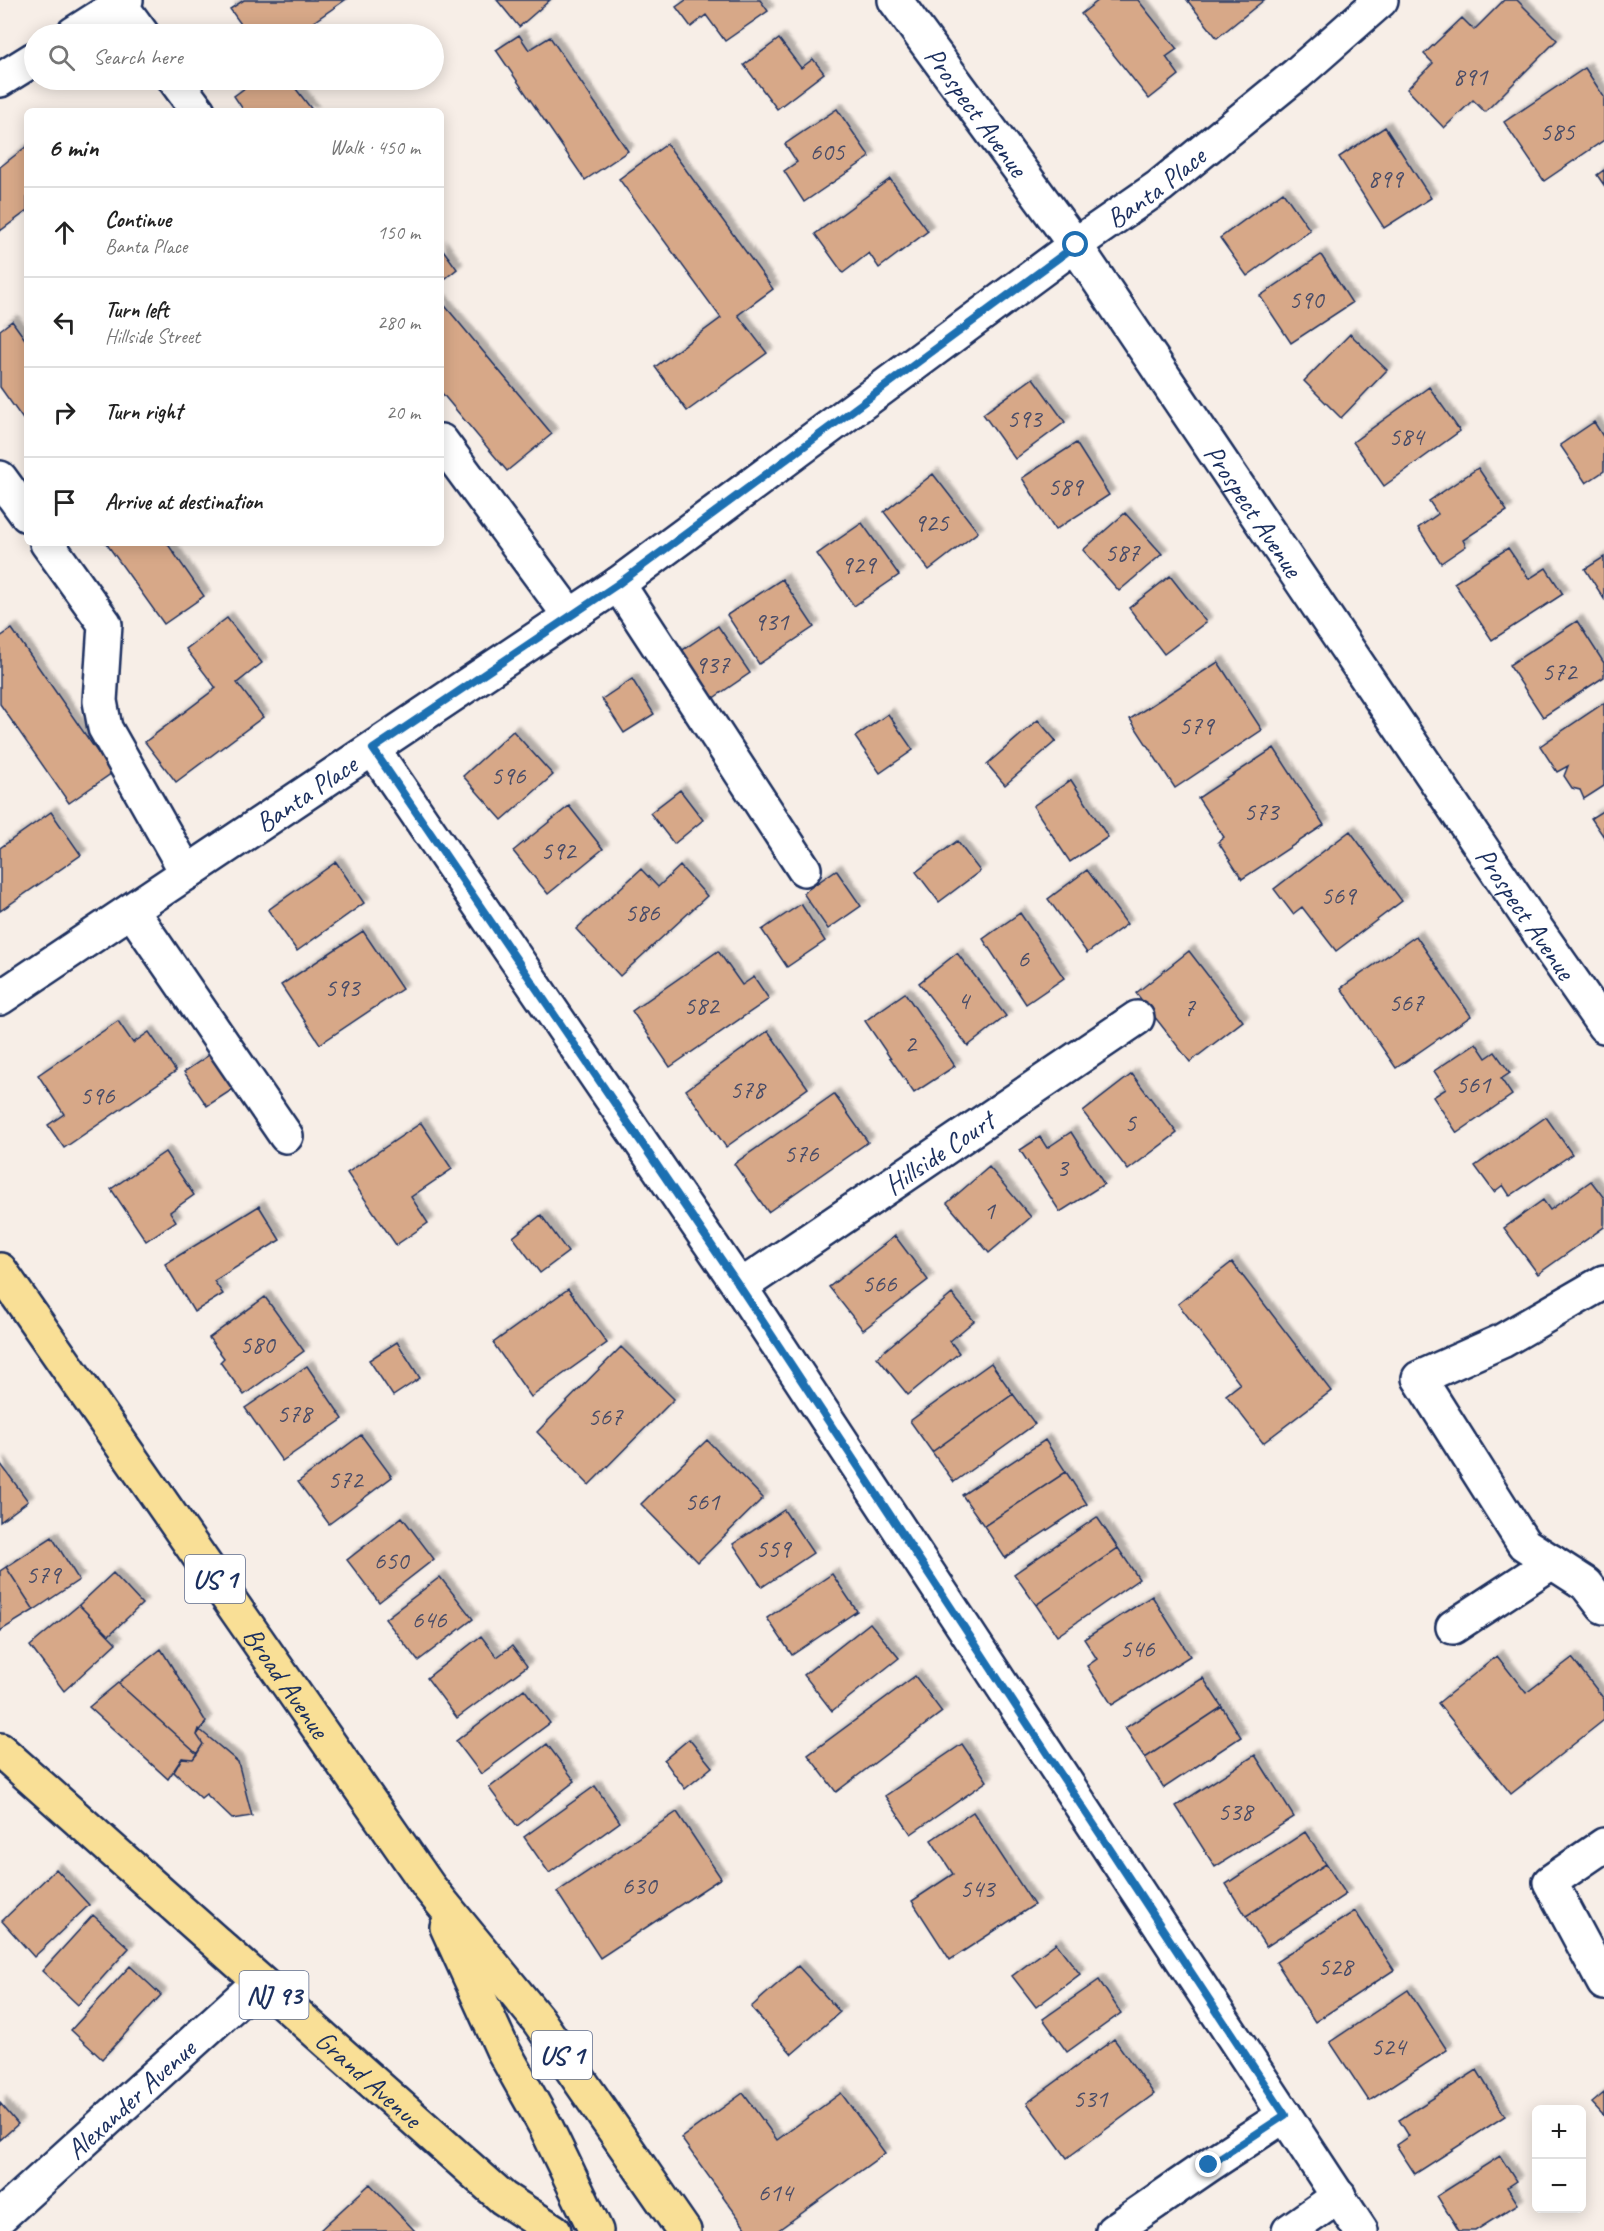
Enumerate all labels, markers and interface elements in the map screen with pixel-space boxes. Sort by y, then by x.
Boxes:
search box [24,24,444,90]
street label: Prospect Avenue [917,39,1037,185]
icon: search [45,41,78,74]
text: Search here [93,43,183,71]
house number: 891 [1452,60,1489,93]
house number: 585 [1539,115,1576,148]
text: 6 min [48,131,98,164]
text: Walk · 450 m [330,135,420,160]
house number: 605 [809,135,846,168]
street label: Banta Place [1099,138,1214,236]
house number: 899 [1367,162,1405,195]
text: Continue [105,206,171,234]
icon: ahead [48,216,81,249]
text: 150 m [377,220,420,245]
route start [1062,231,1088,257]
text: Banta Place [105,234,187,259]
house number: 590 [1288,283,1326,316]
text: Turn left [105,296,169,324]
icon: left [48,306,81,339]
text: 280 m [377,310,420,335]
text: Hillside Street [105,324,200,349]
icon: right [48,396,81,429]
text: Turn right [105,398,182,426]
text: 20 m [386,400,420,425]
house number: 593 [1006,402,1044,435]
house number: 584 [1388,420,1426,453]
street label: Prospect Avenue [1197,437,1312,585]
house number: 589 [1047,470,1085,503]
icon: arrive [48,486,81,519]
text: Arrive at destination [105,488,262,516]
house number: 925 [913,506,950,539]
house number: 587 [1104,536,1141,569]
house number: 929 [840,548,878,581]
house number: 931 [753,605,790,638]
house number: 937 [694,648,731,681]
house number: 572 [1541,655,1579,688]
house number: 579 [1178,709,1216,742]
street label: Banta Place [248,746,365,840]
house number: 596 [490,759,527,792]
house number: 573 [1243,795,1281,828]
house number: 592 [540,834,578,867]
street label: Prospect Avenue [1468,840,1585,987]
house number: 569 [1320,879,1358,912]
house number: 586 [624,896,661,929]
house number: 6 [1017,942,1030,975]
house number: 593 [324,971,362,1004]
house number: 4 [957,984,971,1017]
house number: 567 [1388,986,1425,1019]
house number: 582 [683,989,721,1022]
house number: 7 [1183,991,1196,1024]
house number: 2 [904,1027,918,1060]
house number: 561 [1455,1068,1492,1101]
house number: 578 [729,1073,767,1106]
house number: 596 [79,1079,116,1112]
street label: Hillside Court [877,1101,1003,1202]
house number: 5 [1124,1106,1137,1139]
house number: 576 [783,1137,820,1170]
house number: 3 [1056,1151,1070,1184]
house number: 1 [983,1194,996,1227]
house number: 566 [861,1267,898,1300]
house number: 580 [239,1328,277,1361]
house number: 578 [276,1397,314,1430]
house number: 567 [587,1400,624,1433]
house number: 572 [327,1463,365,1496]
house number: 561 [684,1485,721,1518]
house number: 559 [755,1532,793,1565]
house number: 650 [373,1544,411,1577]
road number: US 1 [185,1555,245,1603]
house number: 579 [25,1558,63,1591]
house number: 646 [411,1603,448,1636]
street label: Broad Avenue [236,1620,339,1746]
house number: 546 [1119,1632,1156,1665]
house number: 538 [1217,1795,1255,1828]
house number: 630 [621,1869,659,1902]
house number: 543 [959,1872,997,1905]
house number: 528 [1317,1950,1355,1983]
road number: NJ 93 [240,1971,308,2019]
street label: Grand Avenue [308,2022,431,2136]
street label: Alexander Avenue [58,2030,204,2166]
house number: 524 [1370,2030,1408,2063]
road number: US 1 [532,2031,592,2079]
house number: 531 [1072,2082,1109,2115]
map controls [1532,2105,1586,2213]
button: + [1532,2105,1586,2159]
route end [1195,2151,1221,2177]
button: − [1532,2159,1586,2213]
house number: 614 [757,2176,795,2209]

